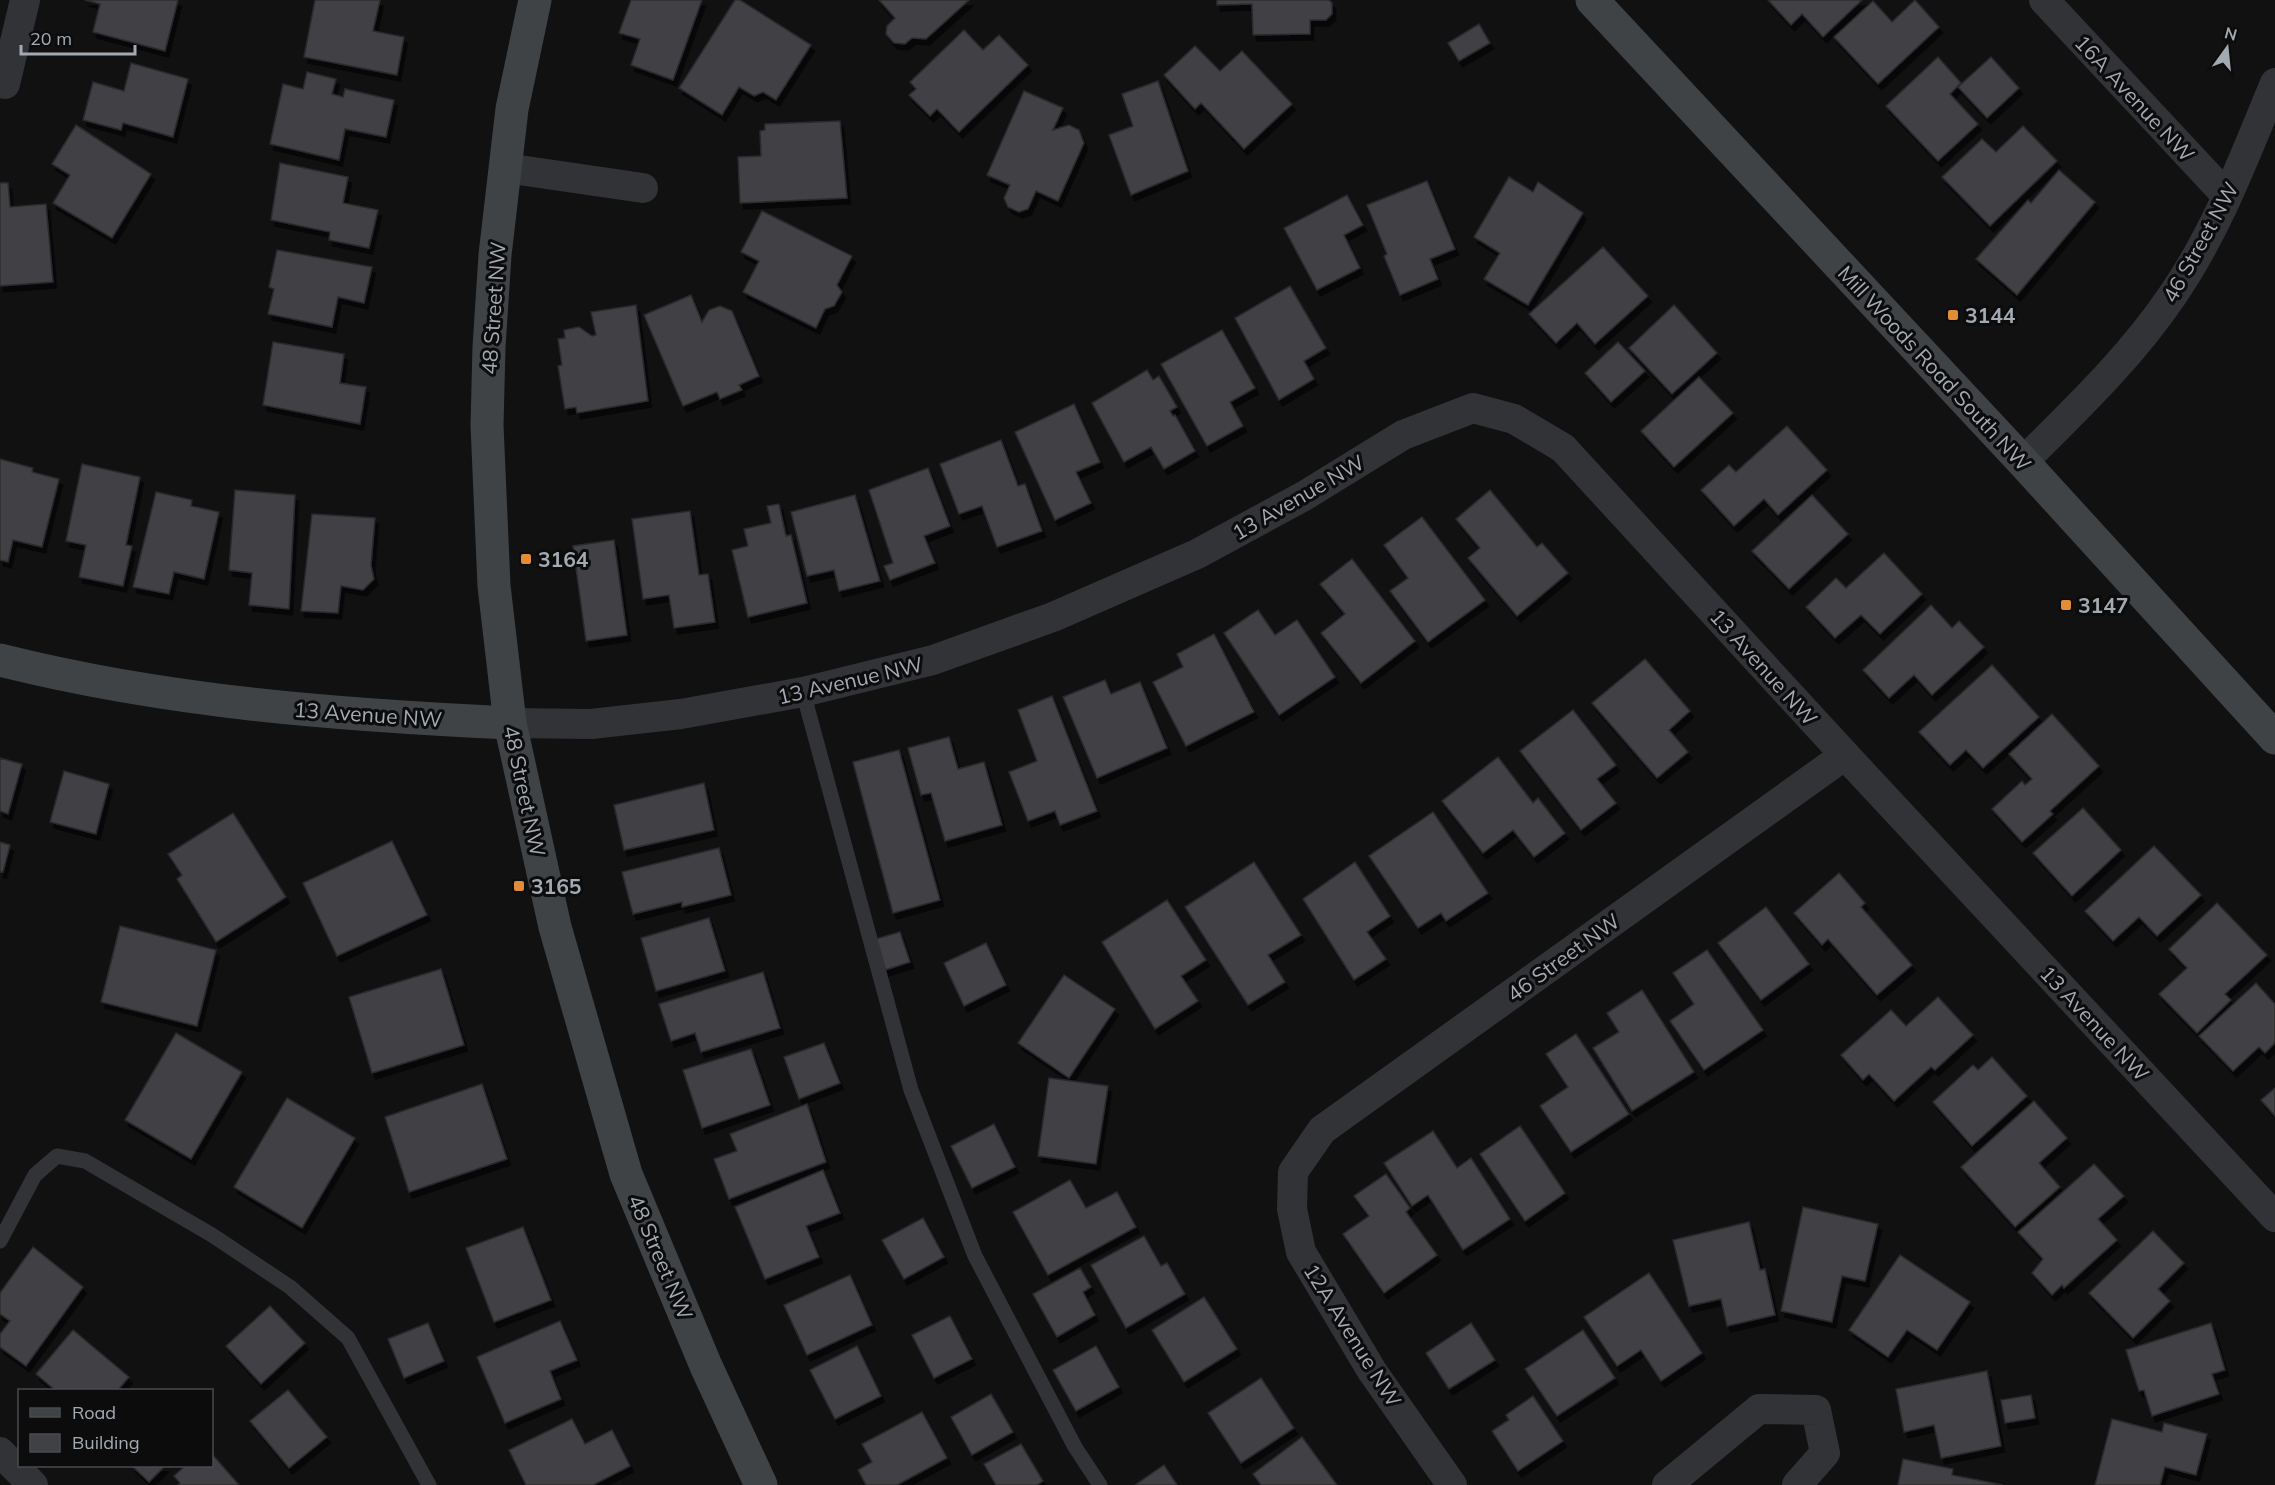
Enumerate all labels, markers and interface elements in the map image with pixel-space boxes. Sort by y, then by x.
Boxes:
scale bar [21,18,135,56]
north arrow [2197,18,2257,78]
text: N [2222,22,2239,45]
text: 20 m [30,27,72,50]
street label: 16A Avenue NW [2070,29,2200,167]
street label: 46 Street NW [2156,177,2244,307]
street label: 48 Street NW [475,241,511,375]
street label: Mill Woods Road South NW [1833,260,2037,476]
place label: 3144 [1965,302,2016,328]
marker: 3144 [1946,308,1960,322]
street label: 13 Avenue NW [1227,449,1369,545]
place label: 3164 [538,546,589,572]
marker: 3164 [519,552,533,566]
place label: 3147 [2078,592,2128,618]
marker: 3147 [2059,598,2073,612]
street label: 13 Avenue NW [1705,603,1823,731]
street label: 13 Avenue NW [775,651,925,709]
street label: 13 Avenue NW [293,696,443,732]
street label: 48 Street NW [498,723,552,859]
place label: 3165 [531,873,581,899]
marker: 3165 [512,879,526,893]
street label: 46 Street NW [1501,907,1625,1007]
street label: 13 Avenue NW [2035,960,2155,1086]
street label: 48 Street NW [623,1191,699,1323]
street label: 12A Avenue NW [1299,1259,1407,1411]
legend [18,1389,213,1467]
text: Road [72,1401,116,1424]
text: Building [72,1431,140,1454]

